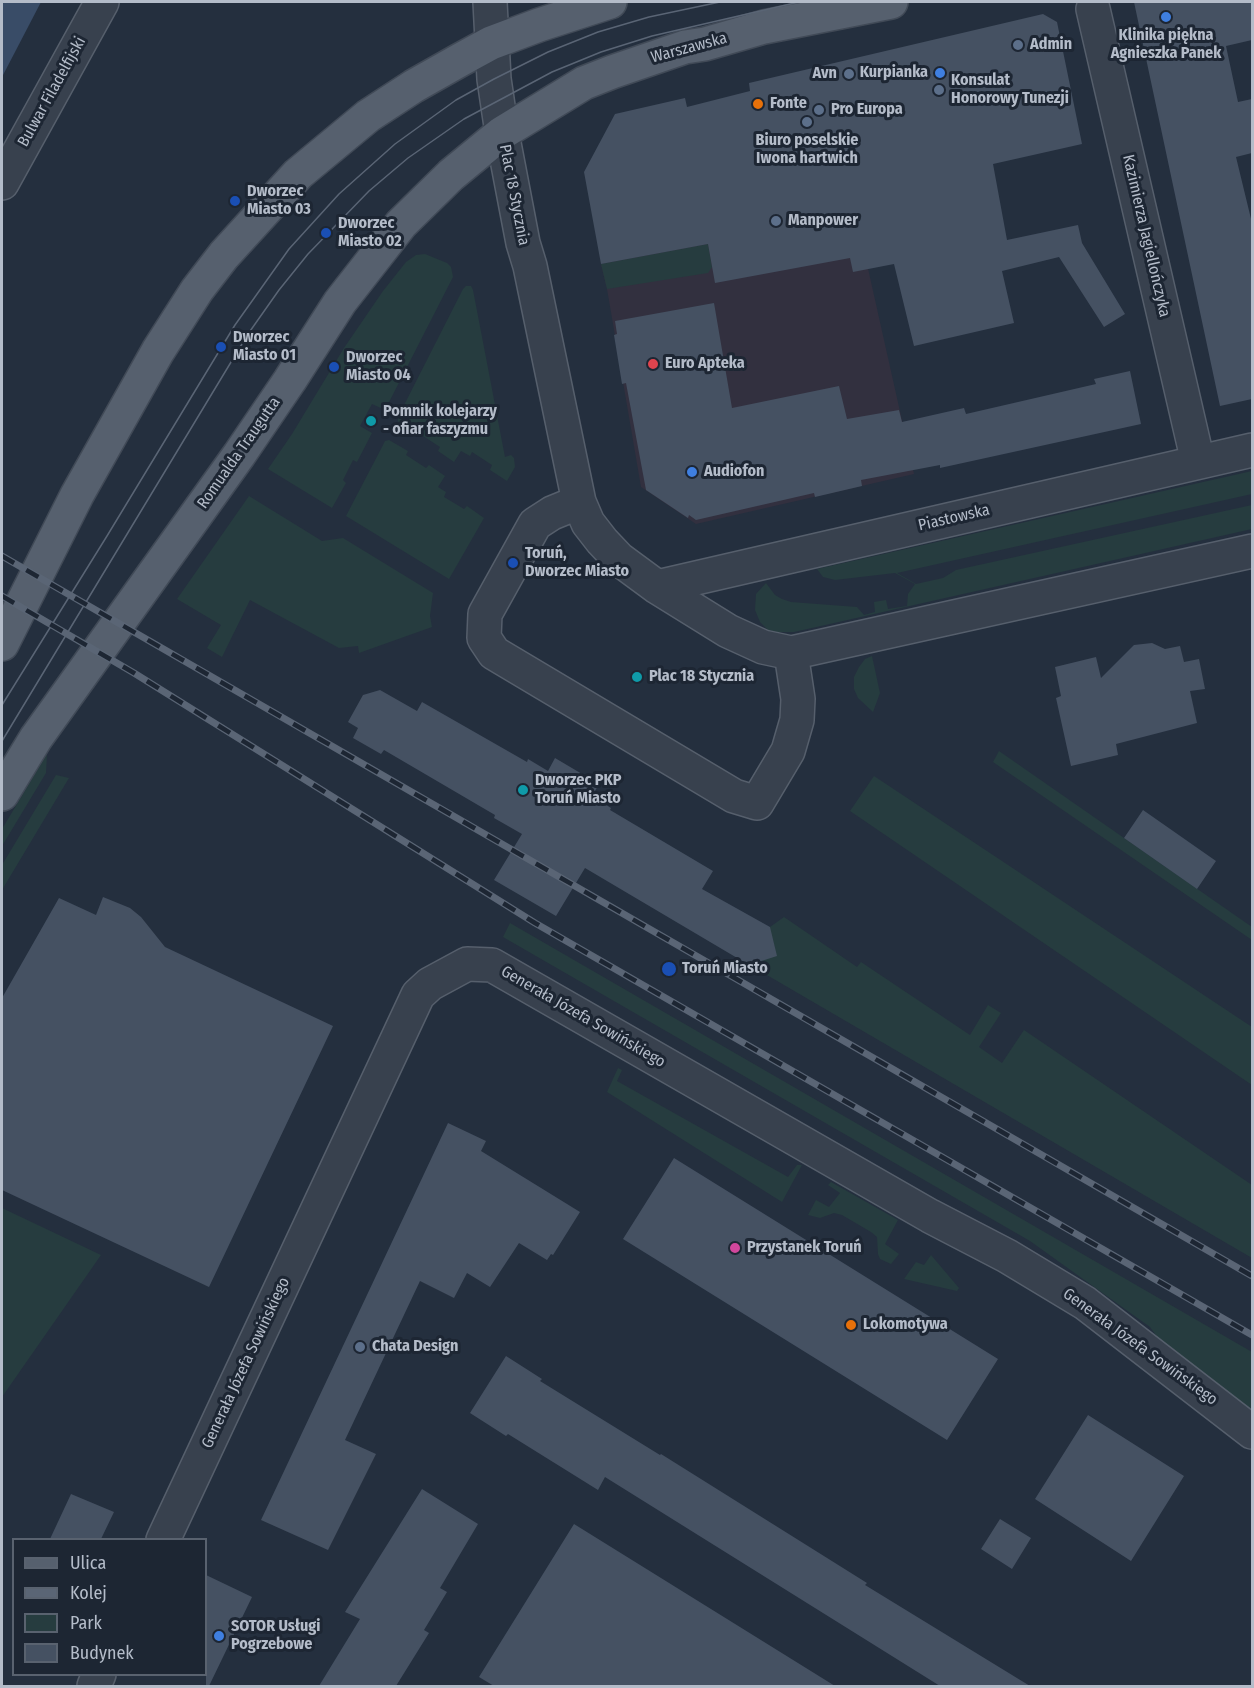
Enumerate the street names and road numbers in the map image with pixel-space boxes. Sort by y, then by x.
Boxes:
street label: Warszawska [649,29,729,67]
street label: Bulwar Filadelfijski [14,34,90,150]
street label: Plac 18 Stycznia [495,143,533,247]
street label: Kazimierza Jagiellończyka [1118,153,1174,319]
street label: Romualda Traugutta [193,394,285,512]
street label: Piastowska [916,500,992,536]
street label: Generała Józefa Sowińskiego [497,962,669,1072]
street label: Generała Józefa Sowińskiego [198,1274,294,1452]
street label: Generała Józefa Sowińskiego [1059,1284,1221,1410]

